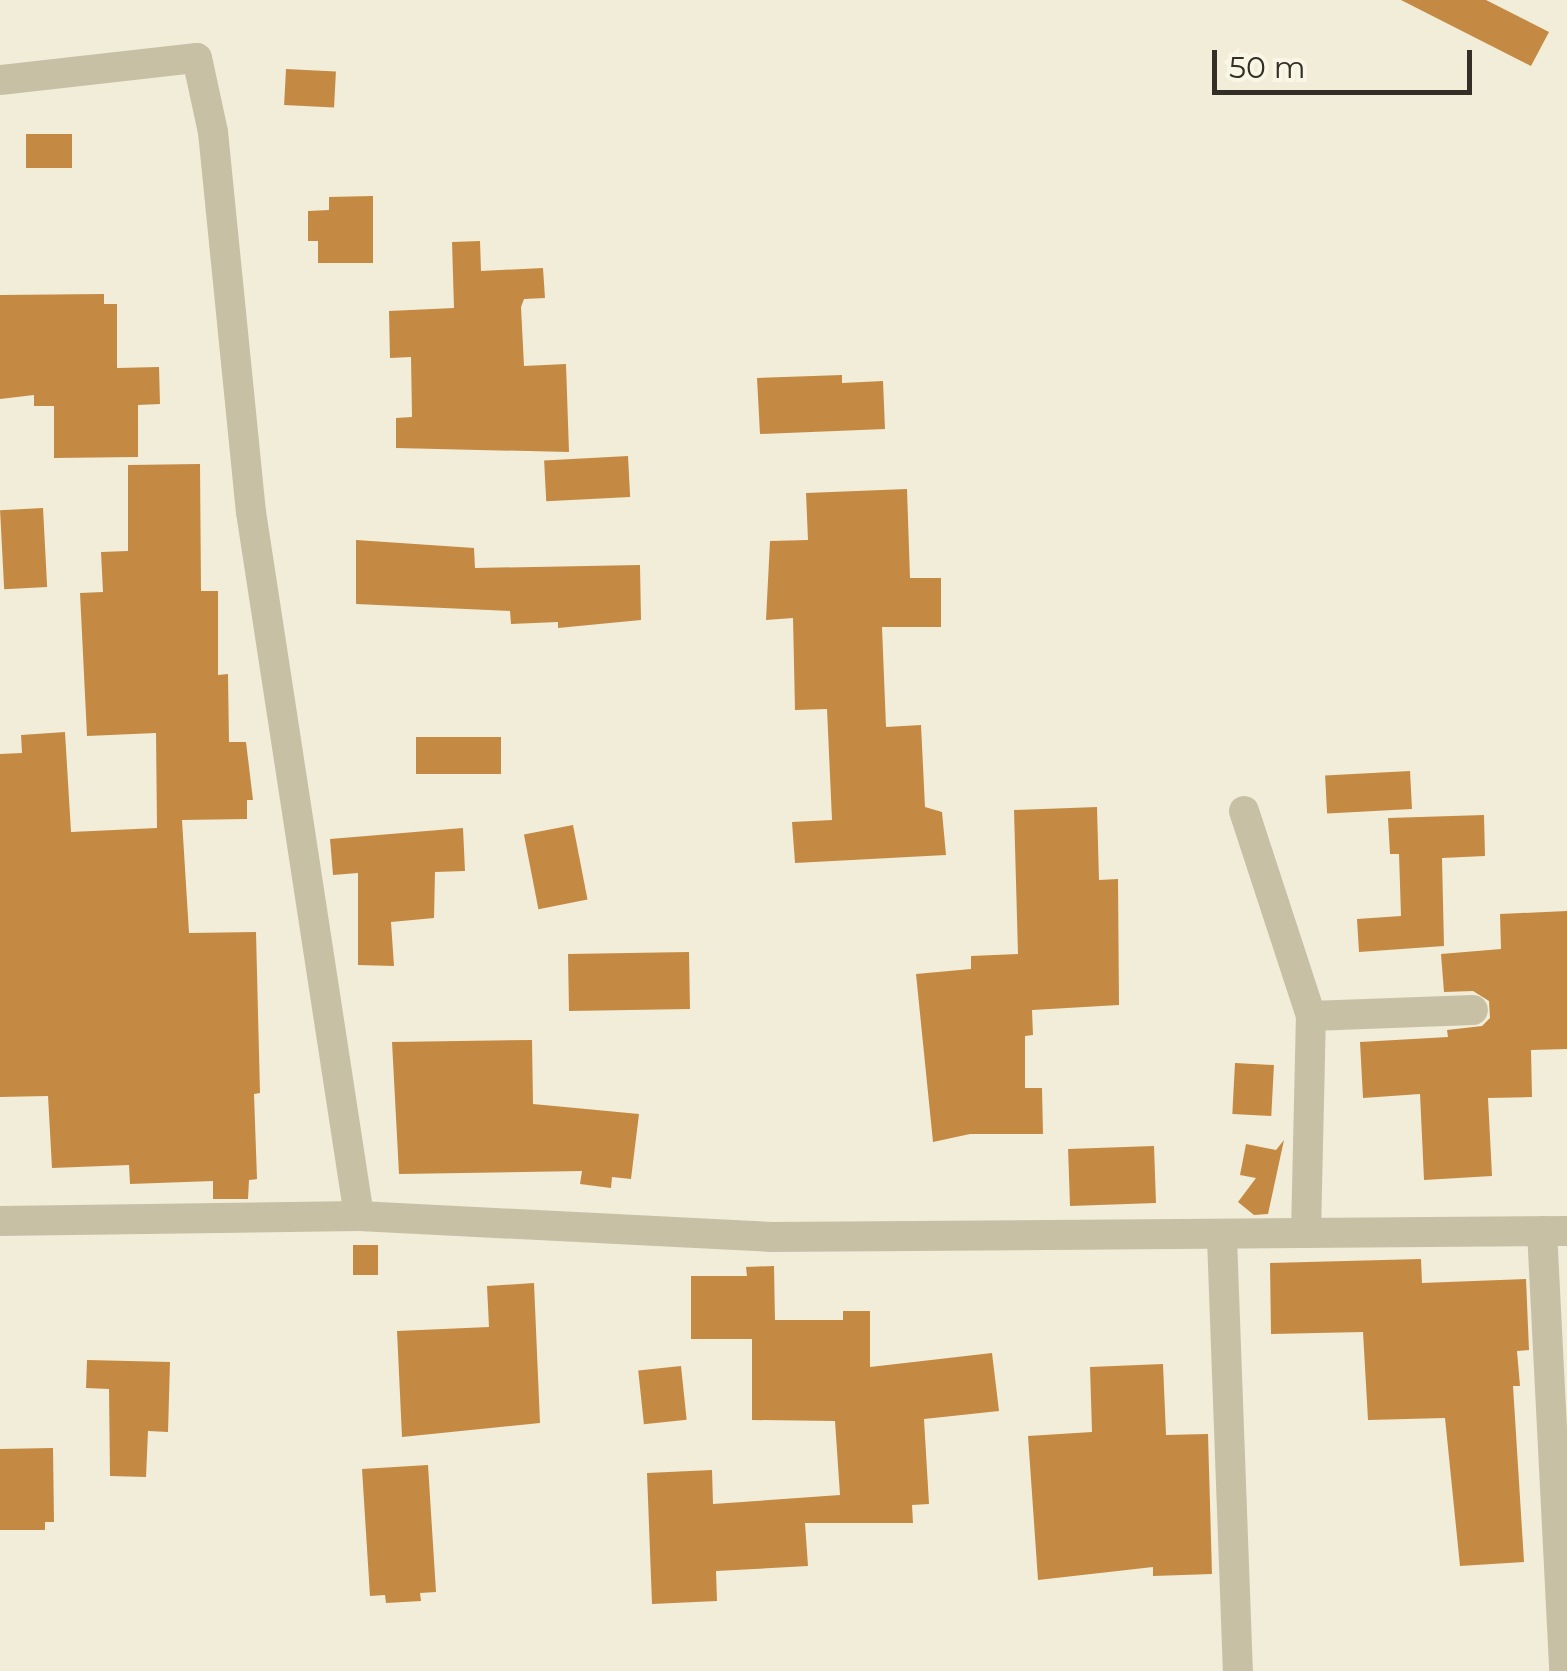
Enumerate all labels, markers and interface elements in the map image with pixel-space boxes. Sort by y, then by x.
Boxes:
scale bar [1217,30,1477,92]
text: 50 m [1229,49,1306,86]

